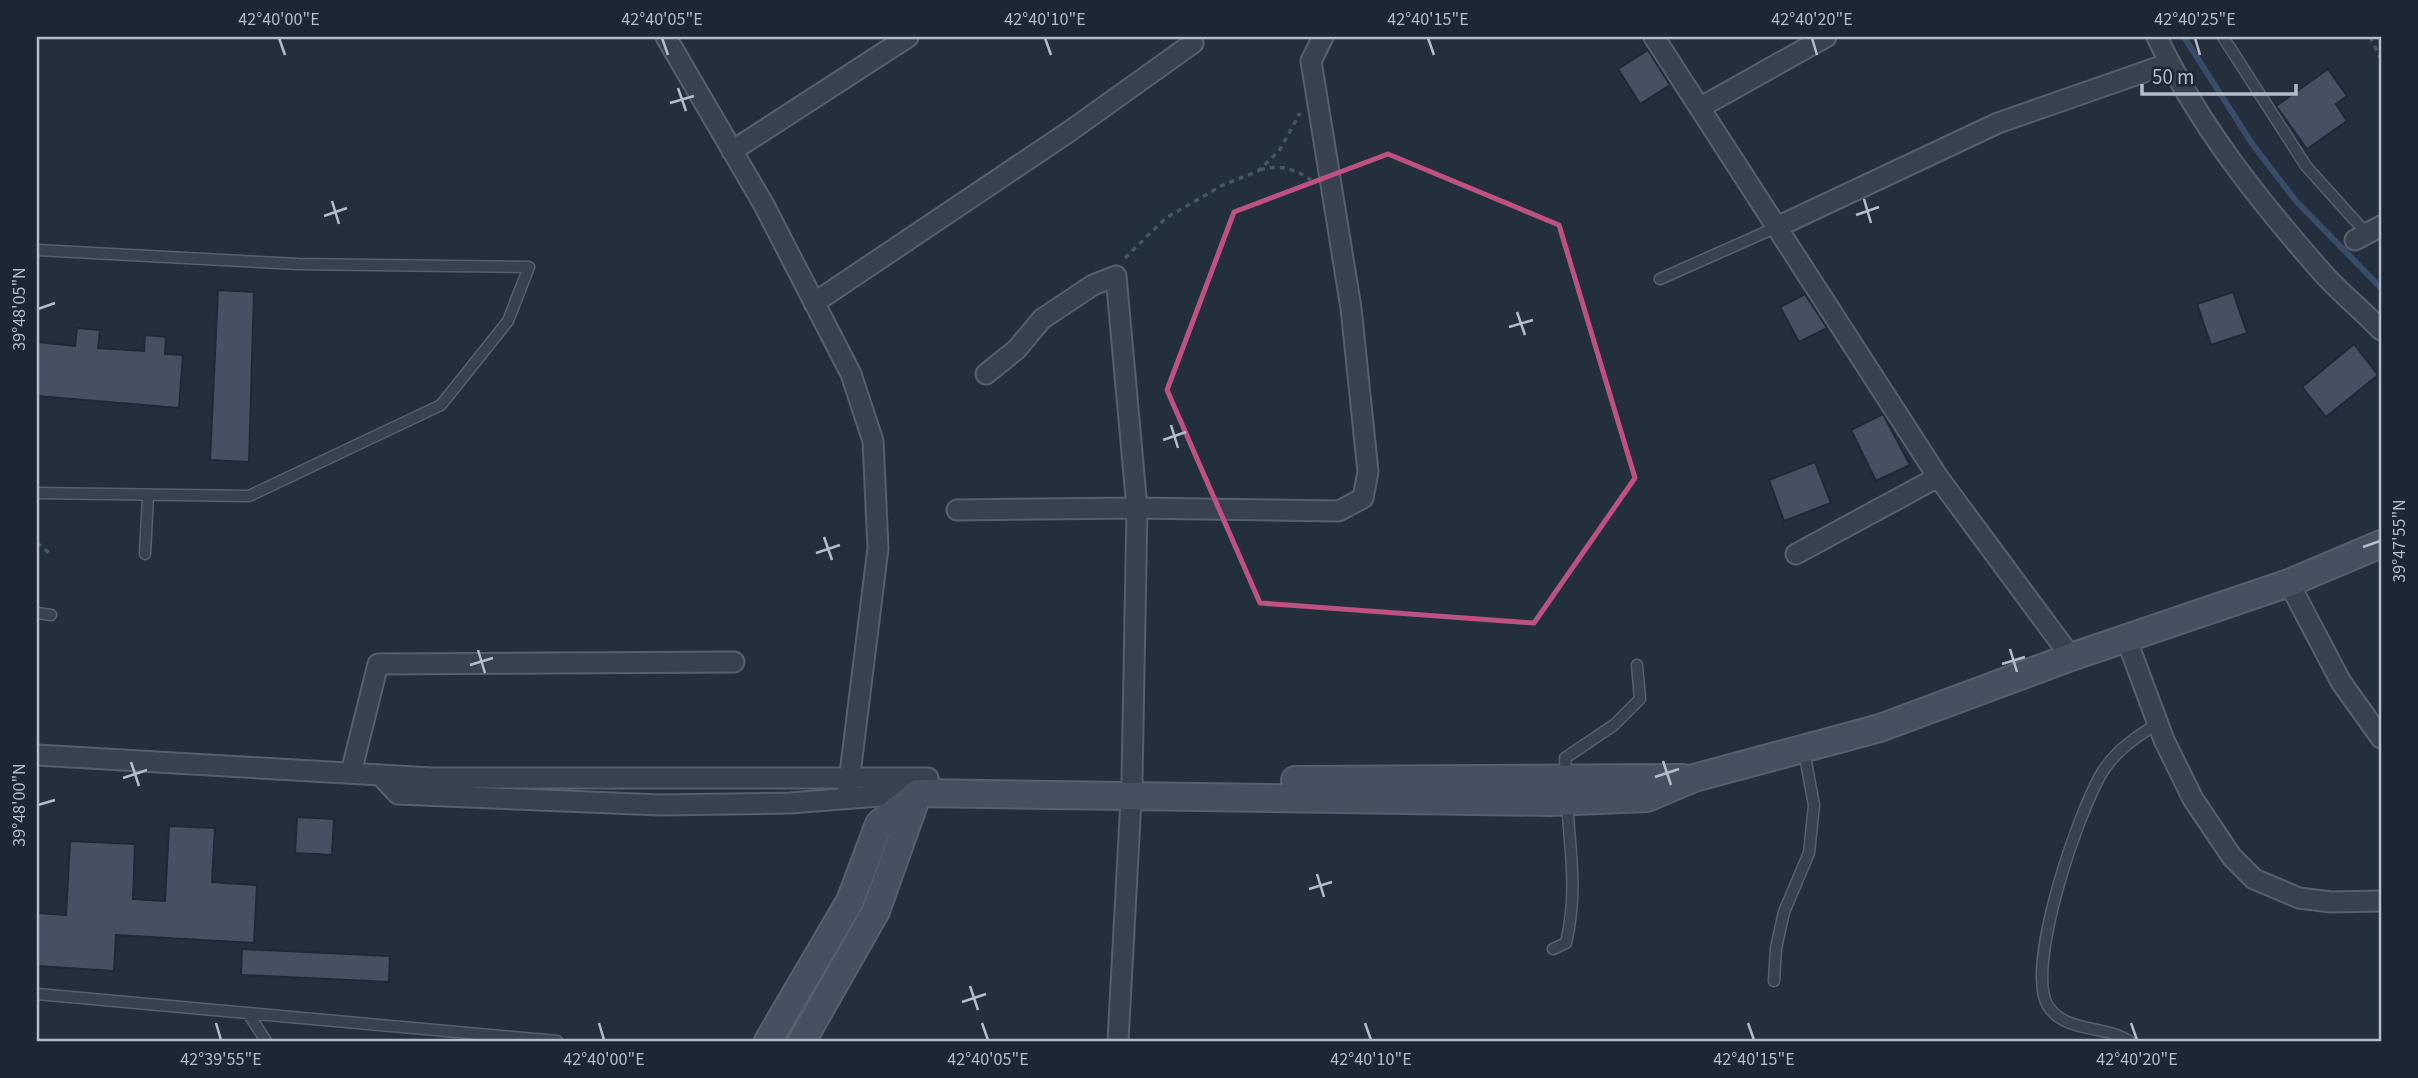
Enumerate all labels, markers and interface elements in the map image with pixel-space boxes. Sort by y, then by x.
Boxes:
text: 42°40'00"E [238,7,320,32]
text: 42°40'05"E [621,7,703,32]
text: 42°40'10"E [1004,7,1086,32]
text: 42°40'15"E [1387,7,1469,32]
text: 42°40'20"E [1771,7,1853,32]
text: 42°40'25"E [2154,7,2236,32]
scale bar [2142,52,2296,96]
text: 50 m [2152,62,2194,92]
text: 39°48'05"N [7,267,32,351]
text: 39°47'55"N [2387,499,2412,583]
text: 39°48'00"N [7,763,32,847]
text: 42°39'55"E [180,1047,262,1072]
text: 42°40'00"E [563,1047,645,1072]
text: 42°40'05"E [947,1047,1029,1072]
text: 42°40'10"E [1330,1047,1412,1072]
text: 42°40'15"E [1713,1047,1795,1072]
text: 42°40'20"E [2096,1047,2178,1072]

